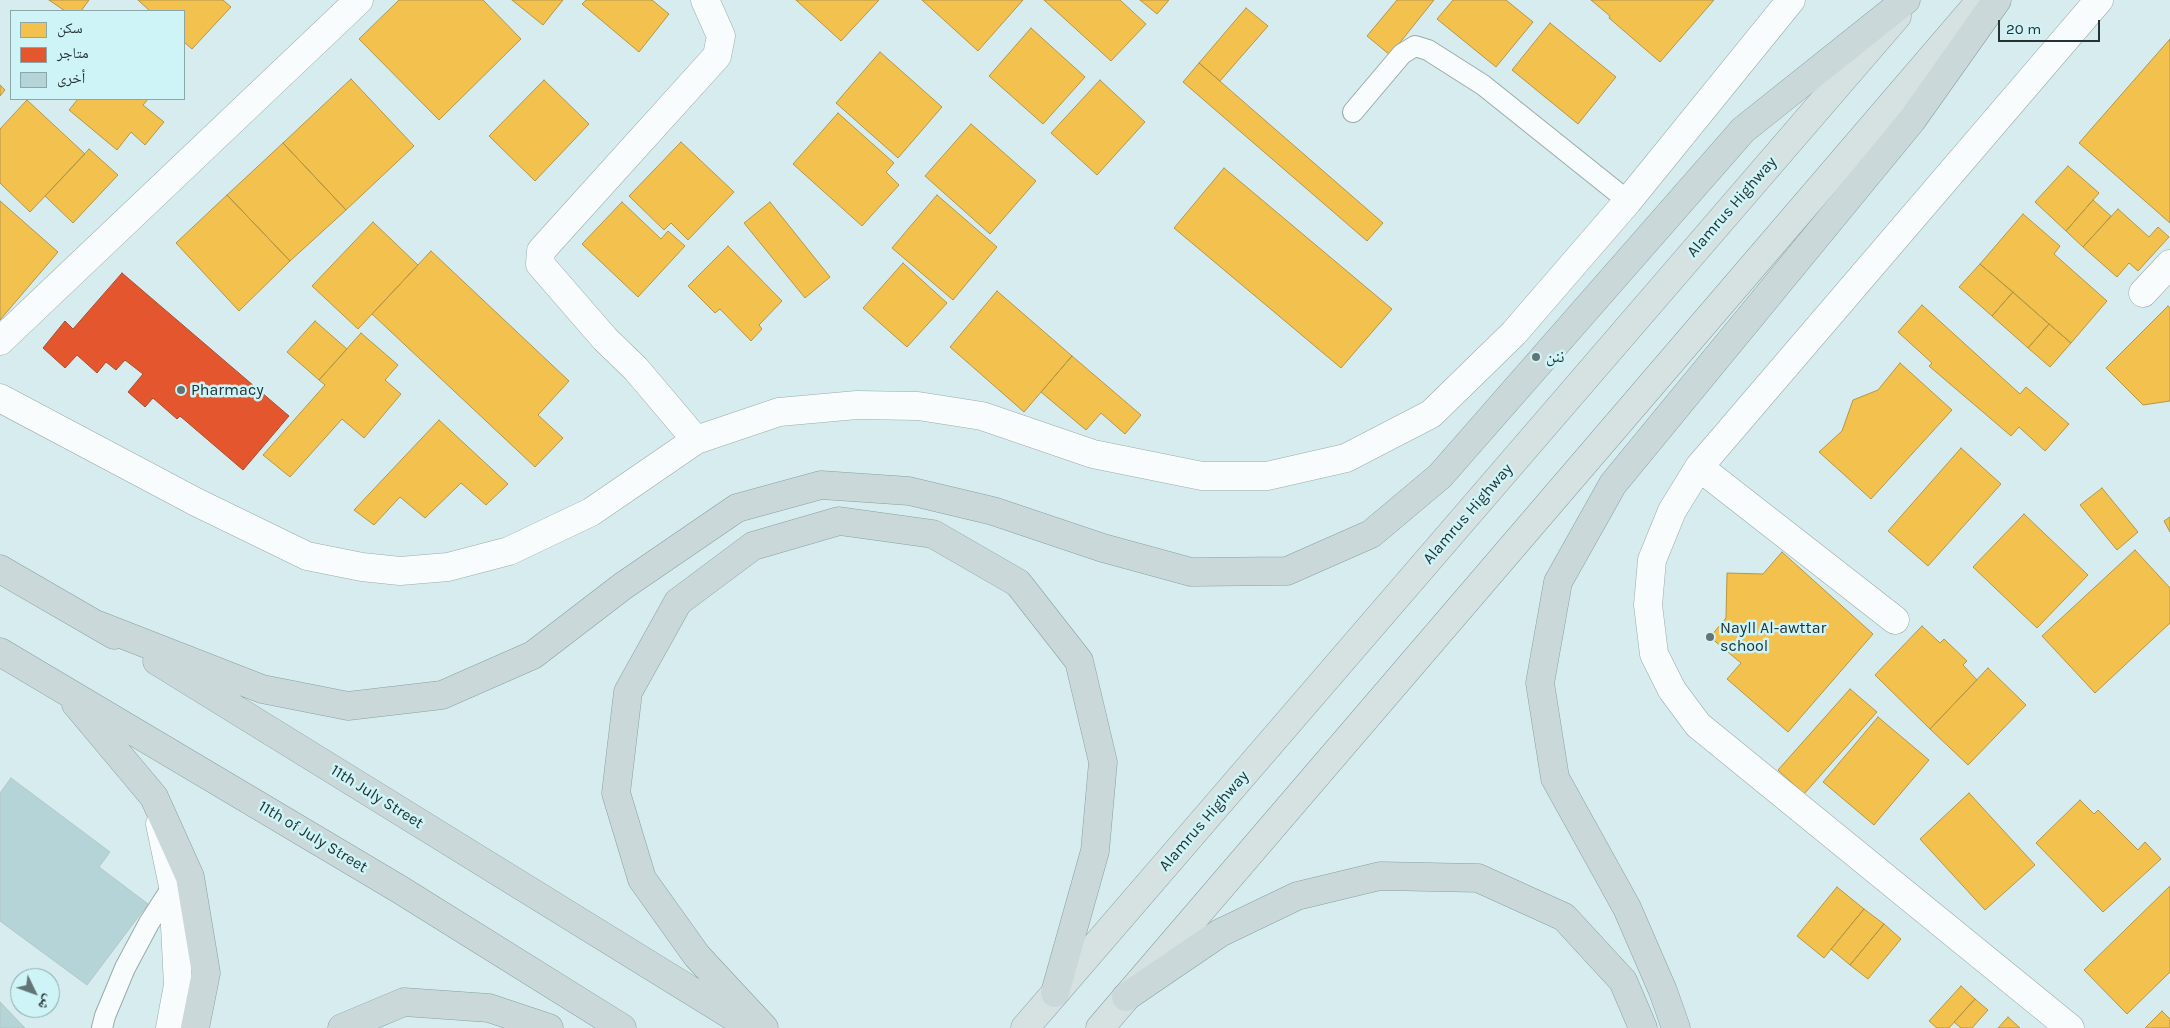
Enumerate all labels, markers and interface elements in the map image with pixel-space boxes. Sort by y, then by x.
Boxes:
legend [10,10,185,100]
scale bar [2000,10,2102,42]
text: سكن [57,19,83,37]
text: 20 m [2006,20,2041,38]
text: متاجر [57,44,89,62]
text: أخرى [57,69,85,87]
street label: Alamrus Highway [1683,153,1781,261]
place label: ننن [1546,347,1564,367]
marker: ننن [1530,351,1542,363]
place label: Pharmacy [191,380,264,400]
marker: Pharmacy [175,384,187,396]
street label: Alamrus Highway [1419,460,1517,568]
place label: Nayll Al-awttar school [1720,618,1826,656]
marker: Nayll Al-awttar school [1704,631,1716,643]
street label: 11th July Street [327,761,427,833]
street label: Alamrus Highway [1155,767,1253,875]
street label: 11th of July Street [255,797,371,877]
north arrow [10,968,60,1018]
text: ش [34,991,57,1014]

